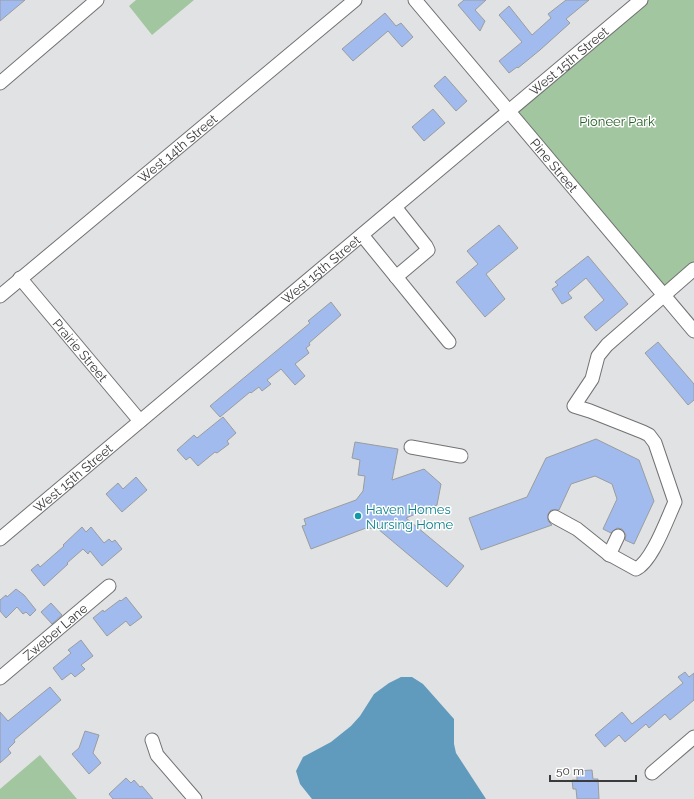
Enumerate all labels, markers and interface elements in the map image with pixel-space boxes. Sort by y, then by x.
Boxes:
street label: West 15th Street [527,23,612,99]
street label: West 14th Street [135,111,221,186]
park label: Pioneer Park [579,114,655,129]
street label: Pine Street [527,136,581,196]
street label: West 15th Street [279,232,364,307]
street label: Prairie Street [50,316,111,385]
street label: West 15th Street [31,440,116,516]
place label: Haven Homes Nursing Home [366,502,454,532]
marker: Haven Homes Nursing Home [353,511,363,521]
street label: Zweber Lane [20,600,91,663]
scale bar [550,757,636,783]
text: 50 m [556,764,584,778]

